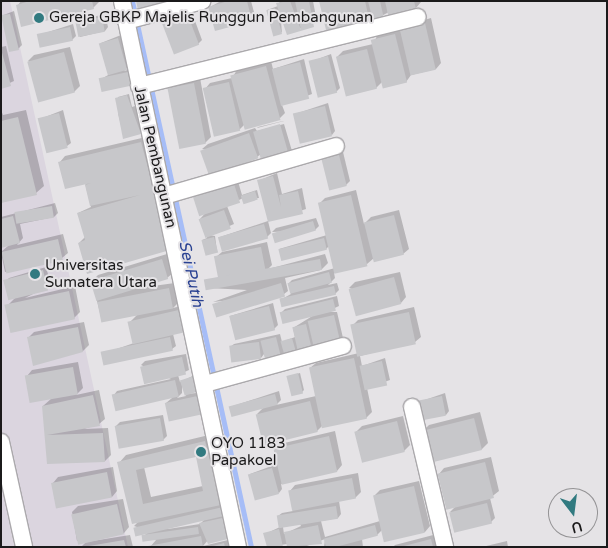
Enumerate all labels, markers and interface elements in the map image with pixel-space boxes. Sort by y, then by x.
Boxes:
place label: Gereja GBKP Majelis Runggun Pembangunan [49,9,373,27]
marker: Gereja GBKP Majelis Runggun Pembangunan [33,12,45,24]
street label: Jalan Pembangunan [130,84,180,230]
water label: Sei Putih [175,239,207,309]
place label: Universitas Sumatera Utara [45,256,157,291]
marker: Universitas Sumatera Utara [29,268,41,280]
place label: OYO 1183 Papakoel [211,434,286,469]
marker: OYO 1183 Papakoel [195,446,207,458]
north arrow [548,488,598,538]
text: U [569,517,584,537]

